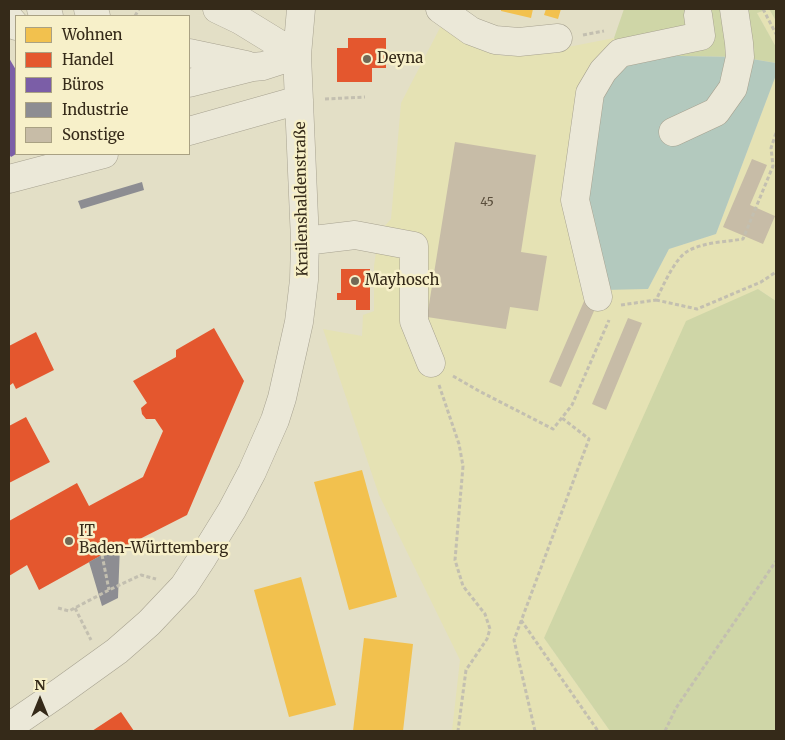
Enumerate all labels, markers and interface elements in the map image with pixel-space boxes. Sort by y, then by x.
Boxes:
legend [15,15,190,155]
text: Wohnen [62,25,122,44]
text: Handel [62,50,114,69]
place label: Deyna [377,50,423,68]
marker: Deyna [361,53,373,65]
text: Büros [62,75,104,94]
text: Industrie [62,100,128,119]
street label: Krailenshaldenstraße [292,121,312,277]
text: Sonstige [62,125,125,144]
house number: 45 [480,196,494,210]
place label: Mayhosch [365,272,439,290]
marker: Mayhosch [349,275,361,287]
place label: IT Baden-Württemberg [79,523,228,558]
marker: IT Baden-Württemberg [63,535,75,547]
north arrow [15,675,65,725]
text: N [34,676,46,694]

